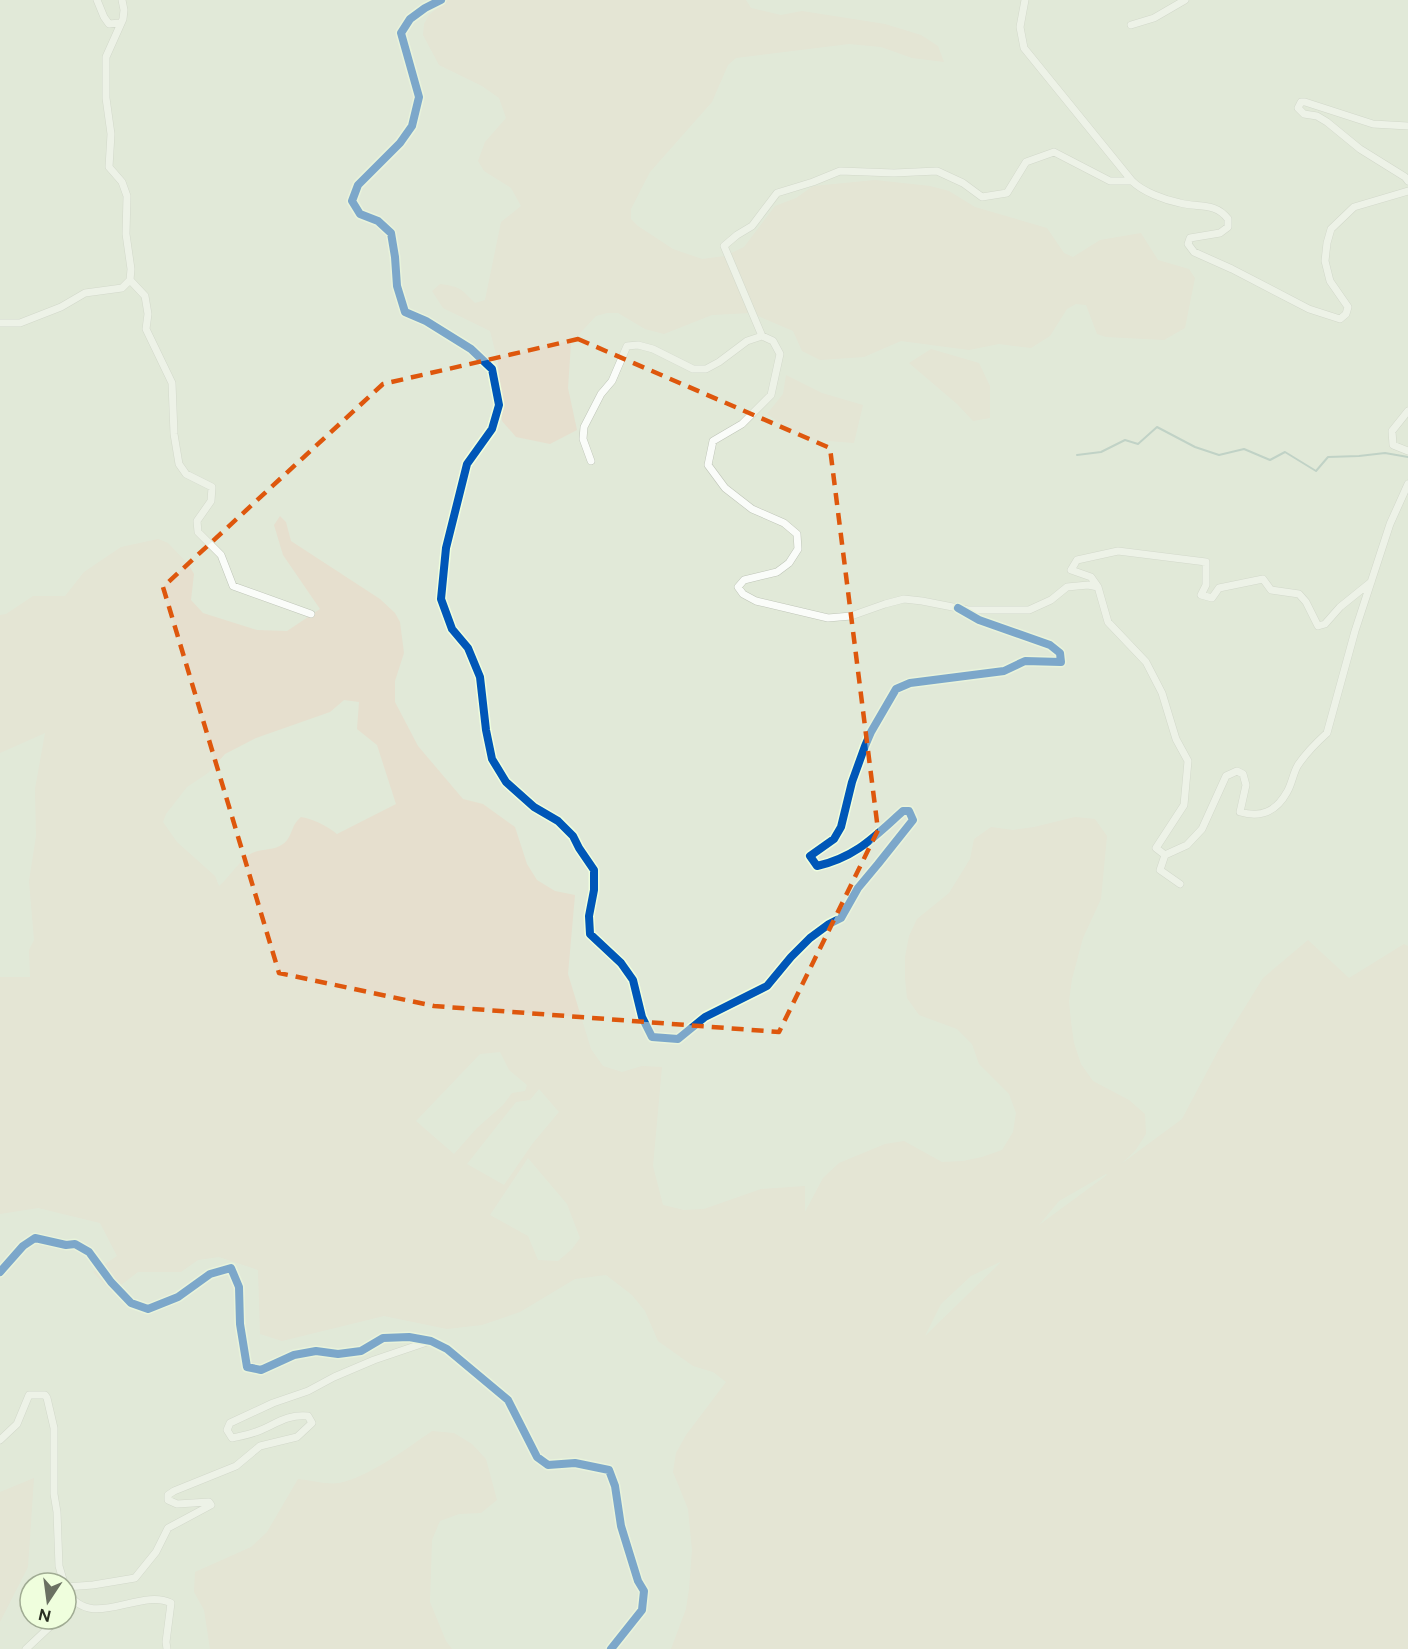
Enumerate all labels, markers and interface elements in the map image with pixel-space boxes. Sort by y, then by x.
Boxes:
north arrow [18,1571,78,1631]
text: N [37,1604,53,1626]

